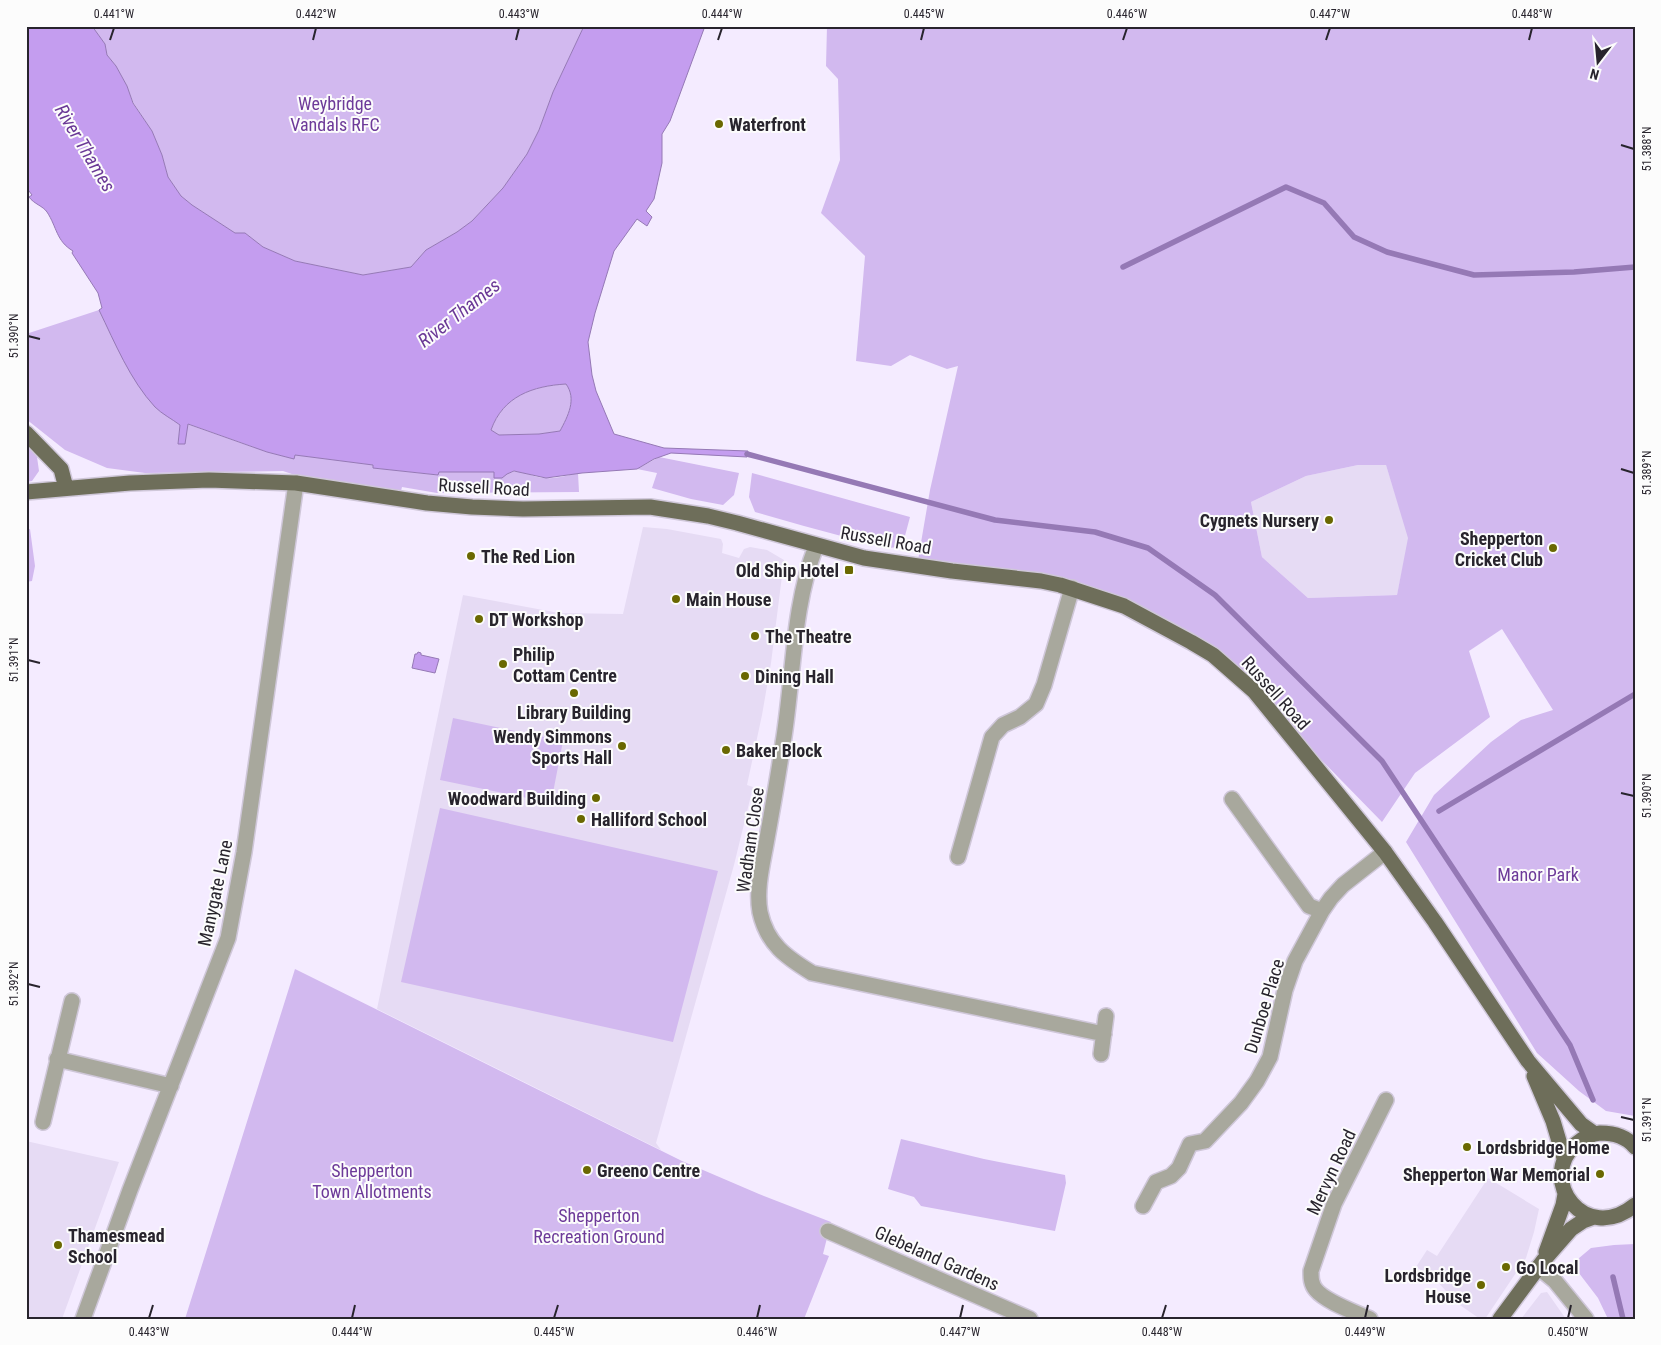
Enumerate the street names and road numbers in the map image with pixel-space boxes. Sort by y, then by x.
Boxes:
street label: Russell Road [438,474,530,500]
street label: Russell Road [839,522,933,558]
street label: Russell Road [1238,652,1314,734]
street label: Wadham Close [732,786,768,894]
street label: Manygate Lane [193,838,237,948]
street label: Dunboe Place [1240,956,1288,1056]
street label: Mervyn Road [1302,1126,1360,1218]
street label: Glebeland Gardens [872,1221,1002,1295]

